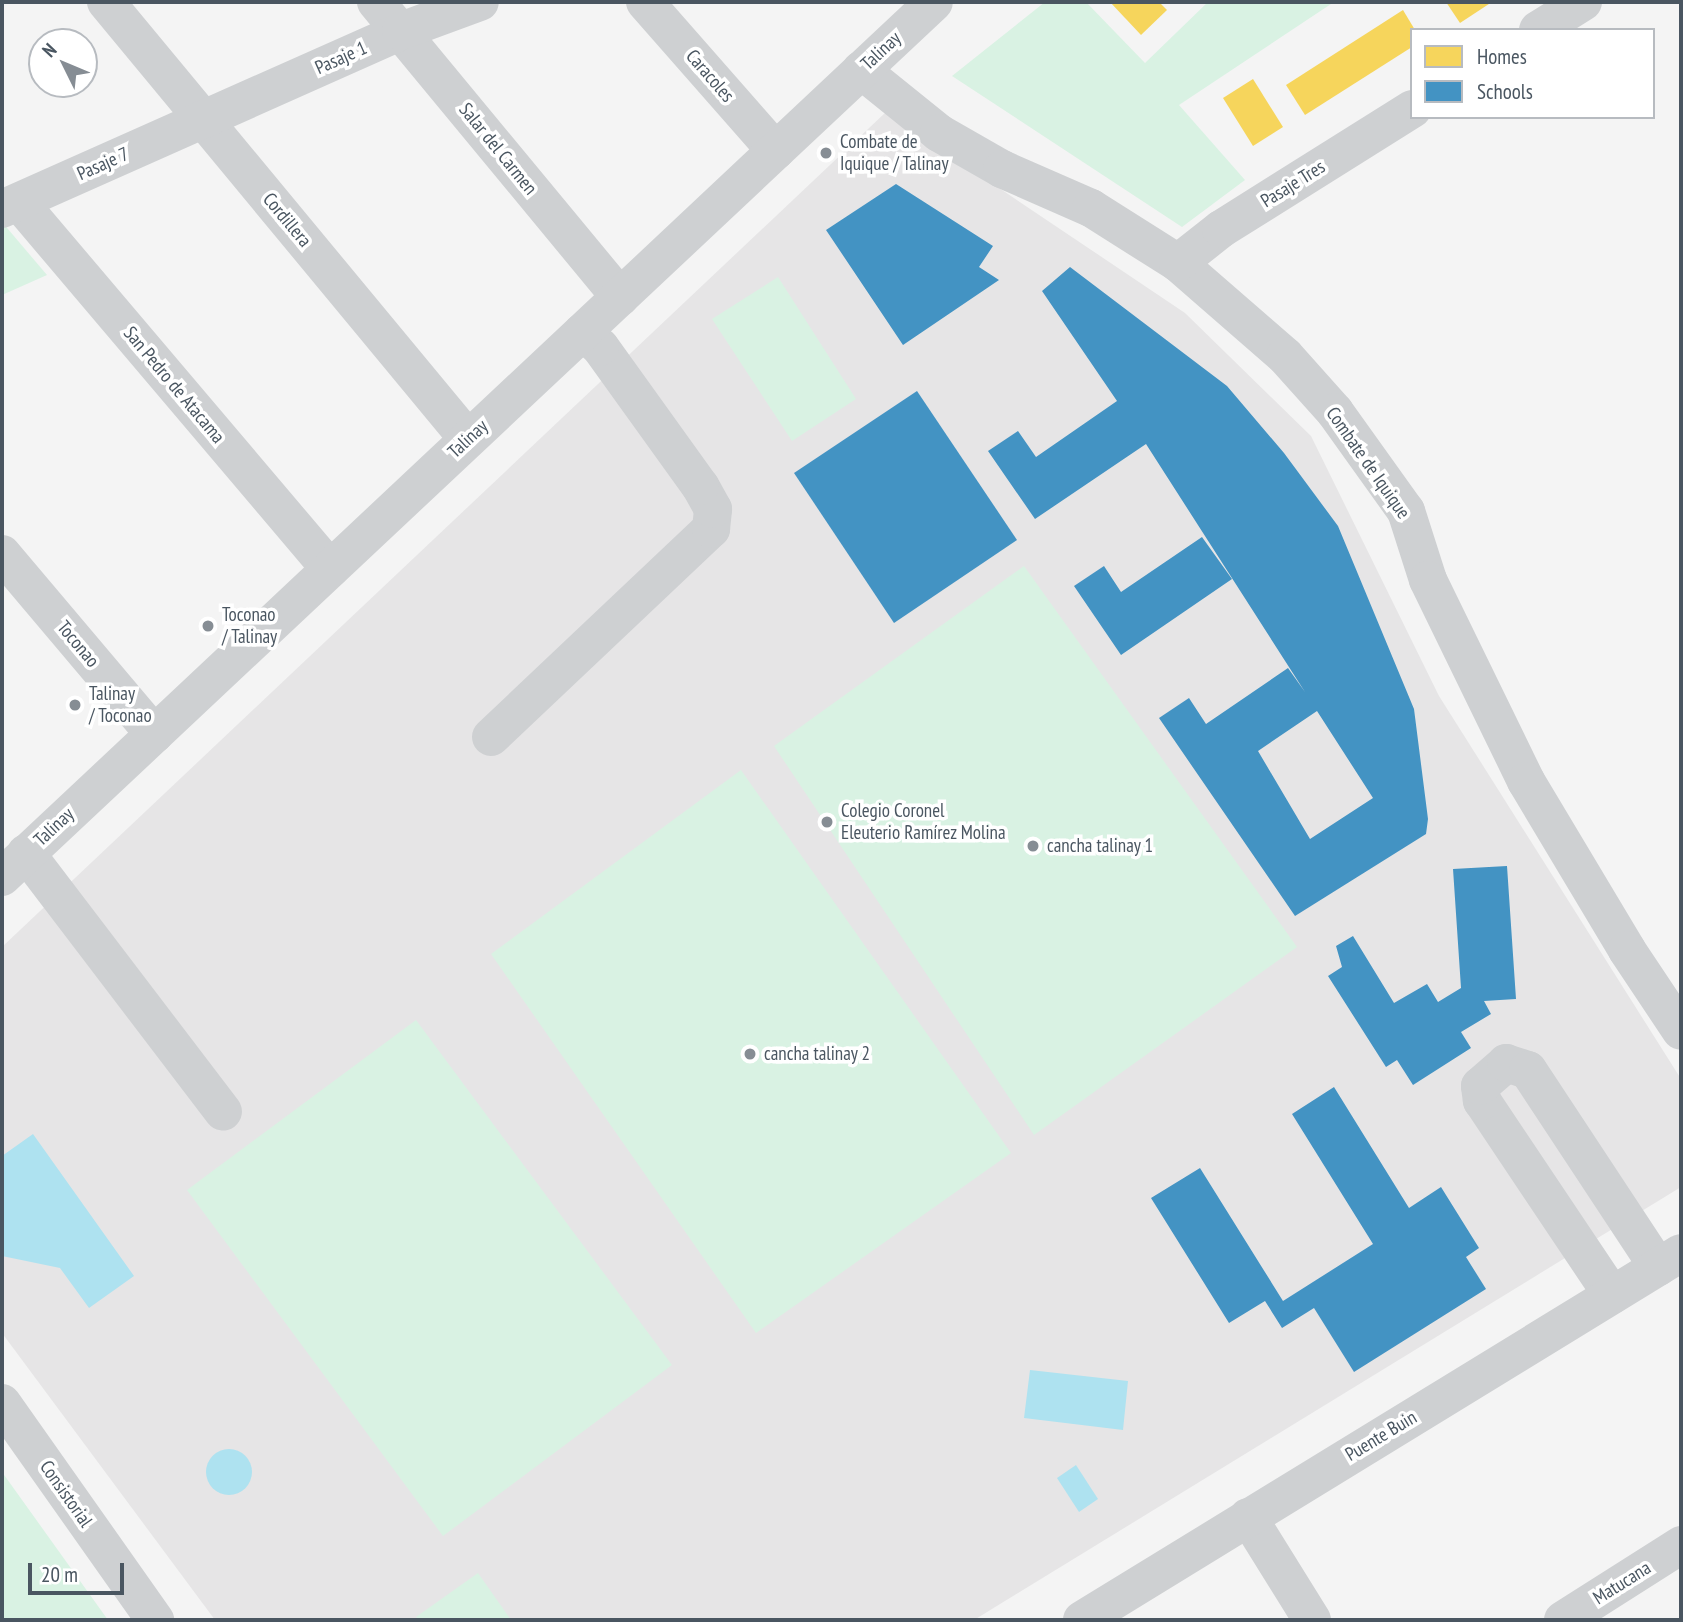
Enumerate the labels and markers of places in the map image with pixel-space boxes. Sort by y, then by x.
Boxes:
place label: Combate de Iquique / Talinay [840,131,949,175]
marker: Combate de Iquique / Talinay [818,145,834,161]
place label: Toconao / Talinay [222,604,278,648]
marker: Toconao / Talinay [200,618,216,634]
place label: Talinay / Toconao [89,683,152,727]
marker: Talinay / Toconao [67,697,83,713]
place label: Colegio Coronel Eleuterio Ramírez Molina [841,800,1006,844]
marker: Colegio Coronel Eleuterio Ramírez Molina [819,814,835,830]
place label: cancha talinay 1 [1047,835,1153,857]
marker: cancha talinay 1 [1025,838,1041,854]
place label: cancha talinay 2 [764,1043,870,1065]
marker: cancha talinay 2 [742,1046,758,1062]

